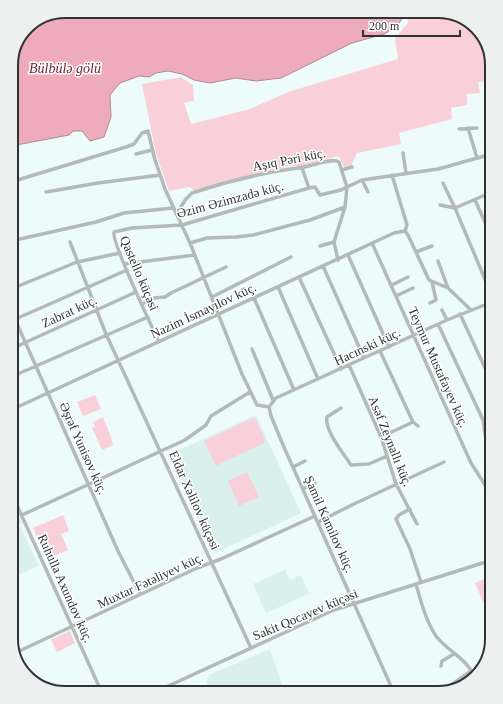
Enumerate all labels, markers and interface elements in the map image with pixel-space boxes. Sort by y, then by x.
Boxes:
scale bar [363,12,460,38]
text: 200 m [369,19,400,33]
water label: Bülbülə gölü [29,61,101,76]
street label: Aşıq Pəri küç. [251,145,327,174]
street label: Əzim Əzimzadə küç. [175,178,285,221]
street label: Qastello küçəsi [117,234,162,313]
street label: Nazim İsmayılov küç. [148,279,259,342]
street label: Zabrat küç. [39,292,99,331]
street label: Teymur Mustafayev küç. [405,305,472,430]
street label: Hacınski küç. [332,325,403,368]
street label: Asəf Zeynallı küç. [366,394,416,489]
street label: Əşrəf Yunisov küç. [56,400,111,497]
street label: Eldar Xəlilov küçəsi [166,448,223,552]
street label: Şamil Kamilov küç. [301,473,358,575]
street label: Ruhulla Axundov küç. [35,532,96,645]
street label: Muxtar Fətəliyev küç. [95,549,206,612]
street label: Sakit Qocayev küçəsi [250,585,360,643]

